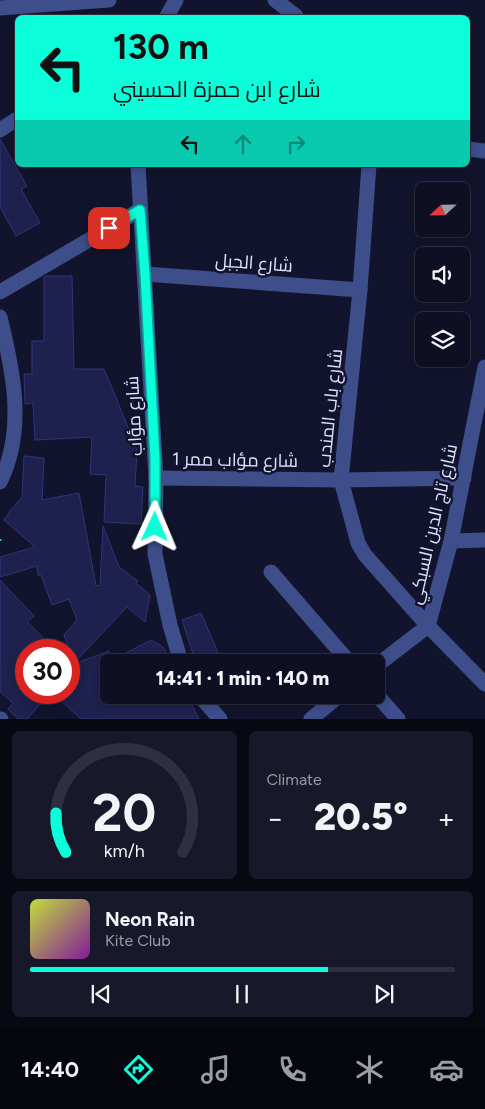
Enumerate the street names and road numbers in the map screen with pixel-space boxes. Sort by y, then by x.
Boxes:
street label: شارع الجبل [214,249,294,278]
street label: شارع باب المندب [313,348,348,469]
street label: شارع مؤاب [121,375,148,457]
street label: شارع تاج الدين السبكي [404,442,465,607]
street label: شارع مؤاب ممر 1 [172,448,298,473]

